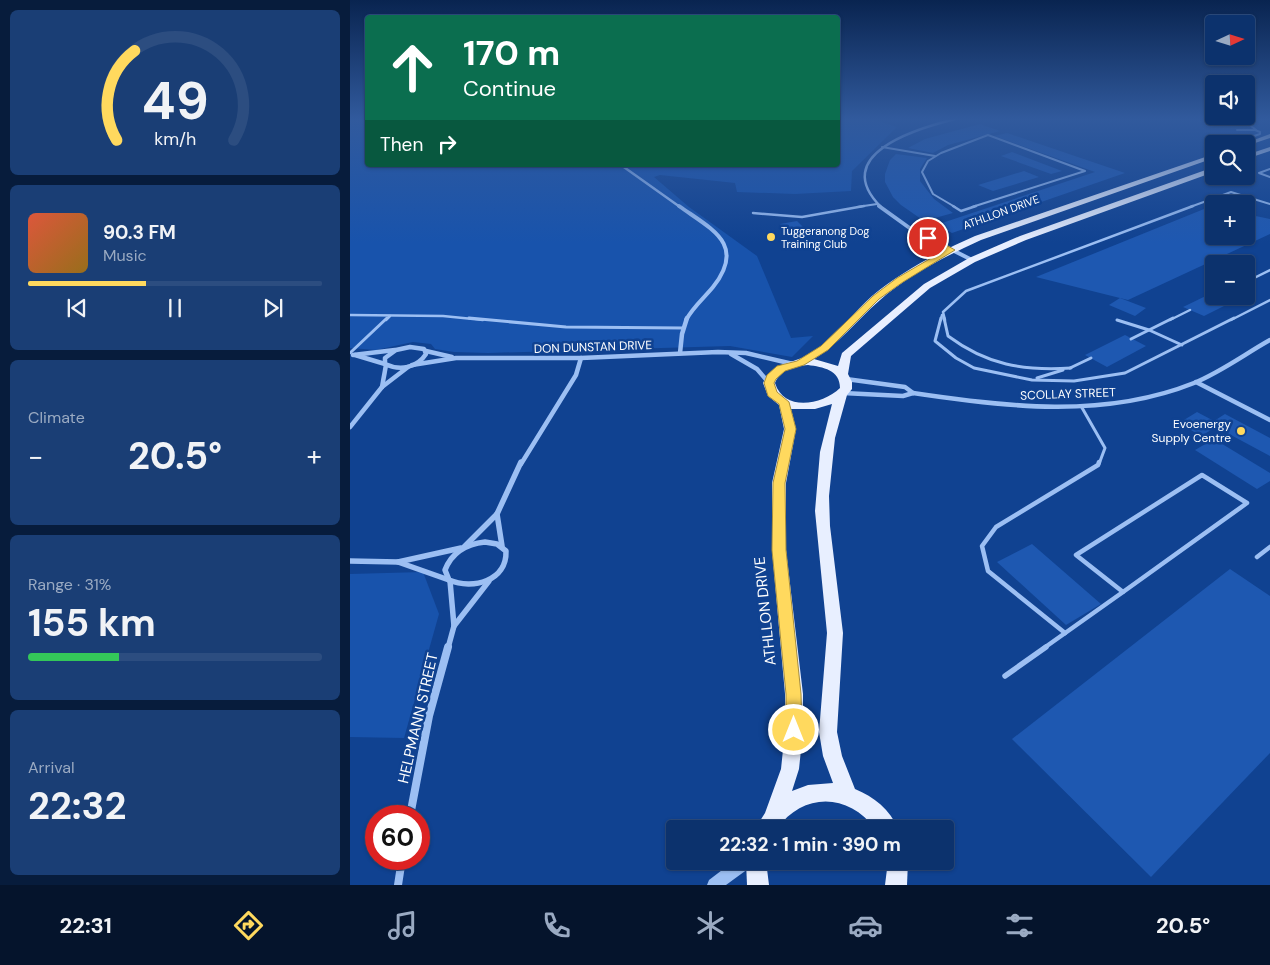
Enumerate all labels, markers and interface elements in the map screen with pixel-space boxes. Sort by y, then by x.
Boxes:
north arrow [1205,15,1255,65]
map controls [1205,15,1255,305]
text: 170 m [463,30,560,76]
icon: ahead [380,35,445,100]
text: 49 [142,67,208,135]
text: Continue [463,74,556,103]
button: sound [1205,75,1255,125]
text: km/h [154,127,196,151]
icon: right [433,130,461,158]
text: Then [380,132,423,157]
button: search [1205,135,1255,185]
street label: ATHLLON DRIVE [961,192,1041,232]
button: + [1205,195,1255,245]
pin [907,217,949,259]
text: 90.3 FM [103,220,176,245]
place label: Tuggeranong Dog Training Club [781,224,870,251]
icon: arrive [914,224,942,252]
marker: Tuggeranong Dog Training Club [765,231,777,243]
text: Music [103,245,147,266]
button: − [1205,255,1255,305]
icon: previous [63,294,91,322]
icon: pause [161,294,189,322]
icon: next [259,294,287,322]
street label: DON DUNSTAN DRIVE [534,337,653,357]
street label: SCOLLAY STREET [1020,384,1116,404]
text: Climate [28,407,85,428]
place label: Evoenergy Supply Centre [1152,416,1231,446]
marker: Evoenergy Supply Centre [1235,425,1247,437]
text: 20.5° [128,431,222,481]
text: − [28,438,43,475]
text: + [307,438,322,475]
street label: ATHLLON DRIVE [749,556,781,666]
text: Range · 31% [28,574,111,595]
text: 155 km [28,598,156,648]
street label: HELPMANN STREET [393,651,443,785]
position arrow [767,703,819,755]
text: Arrival [28,757,75,778]
text: 22:32 [28,781,126,831]
speed limit sign: 60 [365,805,430,870]
text: 22:32 · 1 min · 390 m [719,832,901,857]
icon: directions [231,908,266,943]
icon: music [385,908,420,943]
icon: phone [539,908,574,943]
icon: climate [693,908,728,943]
icon: car [848,908,883,943]
icon: filters [1002,908,1037,943]
text: 22:31 [60,911,112,940]
text: 20.5° [1156,911,1210,940]

